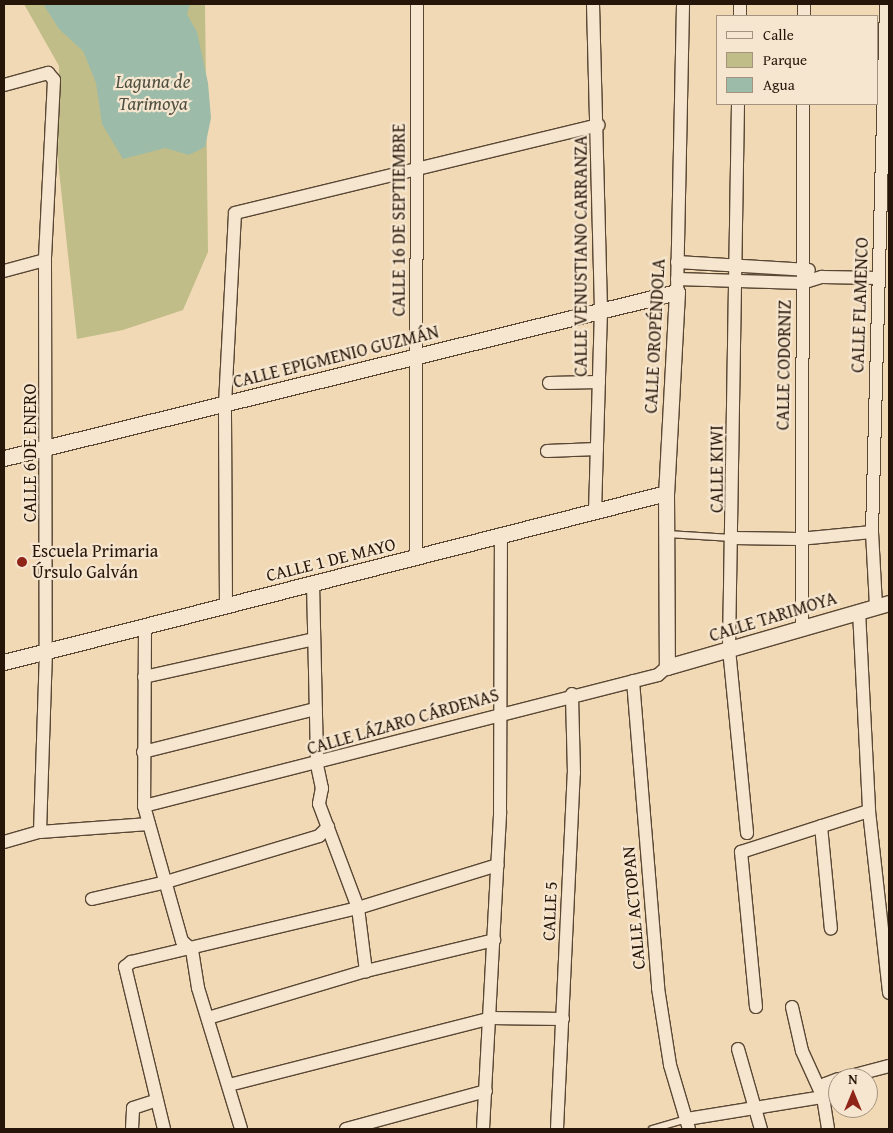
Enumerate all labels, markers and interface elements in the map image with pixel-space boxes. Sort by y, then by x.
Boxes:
legend [716,15,878,105]
text: Calle [763,24,794,45]
text: Parque [763,49,807,70]
water label: Laguna de Tarimoya [116,71,190,115]
text: Agua [763,74,795,95]
street label: CALLE 16 DE SEPTIEMBRE [388,124,410,316]
street label: CALLE VENUSTIANO CARRANZA [570,135,592,377]
street label: CALLE FLAMENCO [847,237,873,373]
street label: CALLE OROPÉNDOLA [640,258,670,414]
street label: CALLE CODORNIZ [772,300,796,430]
street label: CALLE EPIGMENIO GUZMÁN [231,321,441,393]
street label: CALLE 6 DE ENERO [19,384,41,522]
street label: CALLE KIWI [706,425,728,513]
street label: CALLE 1 DE MAYO [264,533,398,587]
place label: Escuela Primaria Úrsulo Galván [32,541,158,584]
marker: Escuela Primaria Úrsulo Galván [16,556,28,568]
street label: CALLE TARIMOYA [707,587,839,647]
street label: CALLE LÁZARO CÁRDENAS [304,684,502,760]
street label: CALLE ACTOPAN [618,846,650,970]
street label: CALLE 5 [538,881,562,941]
north arrow [828,1068,878,1118]
text: N [848,1069,858,1089]

